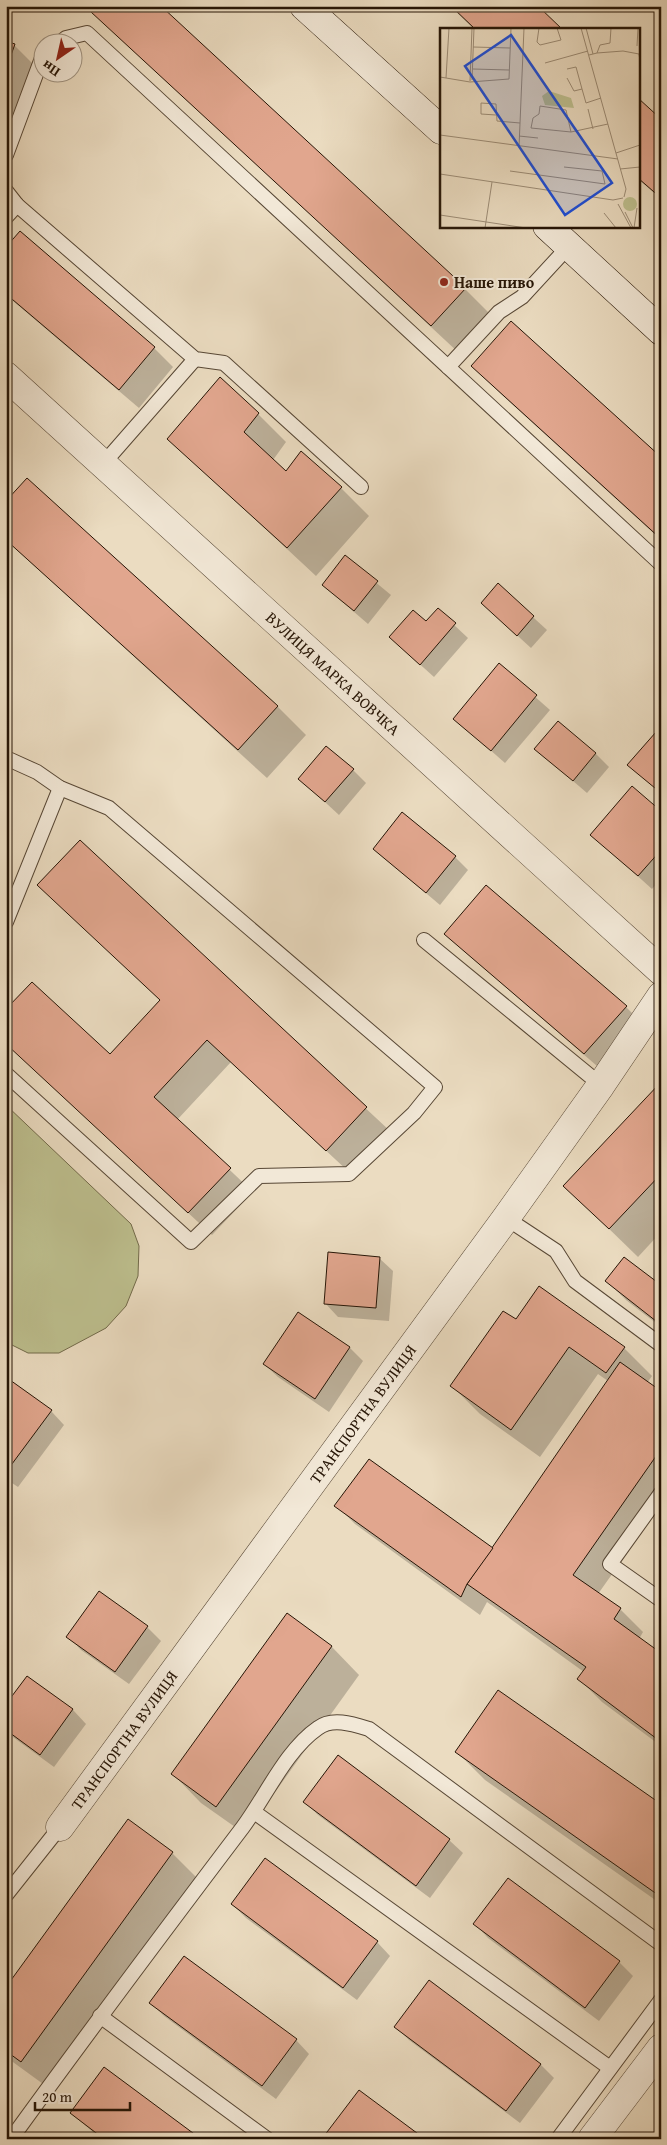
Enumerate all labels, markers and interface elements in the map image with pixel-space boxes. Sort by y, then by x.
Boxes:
inset map [440,28,640,228]
north arrow [32,32,82,82]
text: Пн [37,55,64,82]
place label: Наше пиво [454,270,535,294]
marker: Наше пиво [438,276,450,288]
street label: ВУЛИЦЯ МАРКА ВОВЧКА [261,606,406,741]
street label: ТРАНСПОРТНА ВУЛИЦЯ [303,1339,422,1489]
street label: ТРАНСПОРТНА ВУЛИЦЯ [65,1665,183,1815]
scale bar [35,2080,130,2112]
text: 20 m [42,2086,73,2107]

